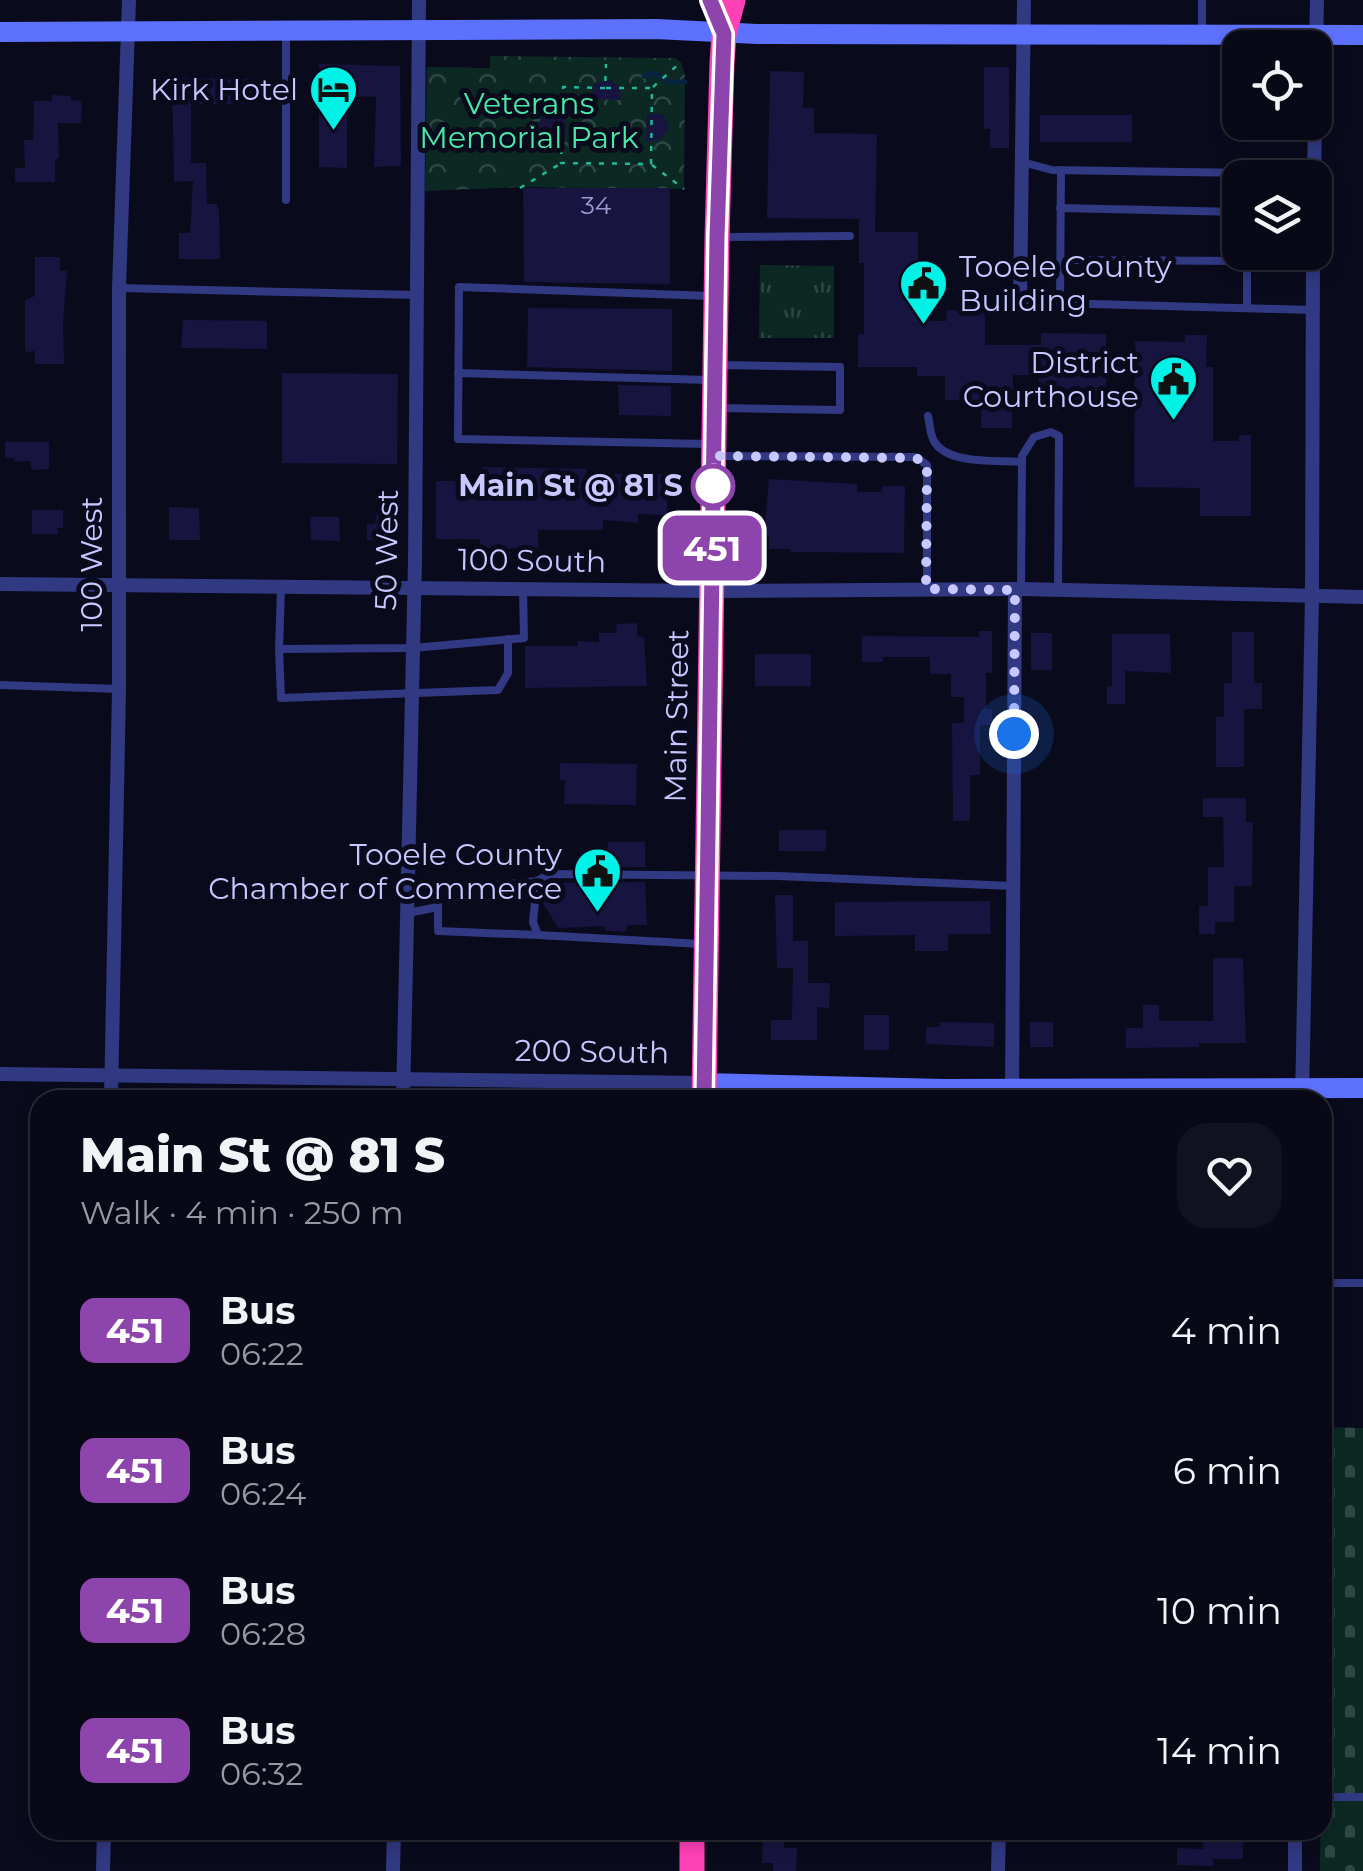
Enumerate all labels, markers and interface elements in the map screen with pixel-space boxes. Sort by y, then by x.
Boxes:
map controls [1222,30,1332,270]
button: locate [1222,30,1332,140]
hotel icon: Kirk Hotel [307,64,359,132]
place label: Kirk Hotel [150,71,298,108]
park label: Veterans Memorial Park [419,85,639,156]
button: layers [1222,160,1332,270]
house number: 34 [581,190,612,220]
place label: Tooele County Building [959,248,1172,319]
public building icon: Tooele County Building [898,258,950,326]
place label: District Courthouse [963,344,1139,415]
public building icon: District Courthouse [1148,354,1200,422]
marker: Main St @ 81 S [692,465,734,507]
place label: Main St @ 81 S [458,467,683,504]
street label: 50 West [367,489,406,611]
street label: 100 West [73,496,110,632]
line badge: 451 [654,516,770,580]
text: 451 [683,527,741,570]
street label: 100 South [458,541,606,580]
street label: Main Street [656,629,697,803]
your location [989,709,1039,759]
place label: Tooele County Chamber of Commerce [208,836,563,907]
public building icon: Tooele County Chamber of Commerce [571,846,623,914]
street label: 200 South [514,1032,670,1071]
button: heart [1177,1123,1282,1228]
text: Main St @ 81 S [80,1126,445,1184]
text: Walk · 4 min · 250 m [80,1193,404,1232]
text: Bus [220,1287,295,1334]
text: 4 min [1171,1307,1282,1354]
text: 451 [106,1309,164,1352]
text: 06:22 [220,1334,304,1373]
text: Bus [220,1427,295,1474]
text: 6 min [1173,1447,1282,1494]
text: 451 [106,1449,164,1492]
text: 06:24 [220,1474,306,1513]
text: Bus [220,1567,295,1614]
text: 10 min [1157,1587,1282,1634]
text: 451 [106,1589,164,1632]
text: 06:28 [220,1614,306,1653]
text: Bus [220,1707,295,1754]
text: 14 min [1157,1727,1282,1774]
text: 451 [106,1729,164,1772]
text: 06:32 [220,1754,304,1793]

